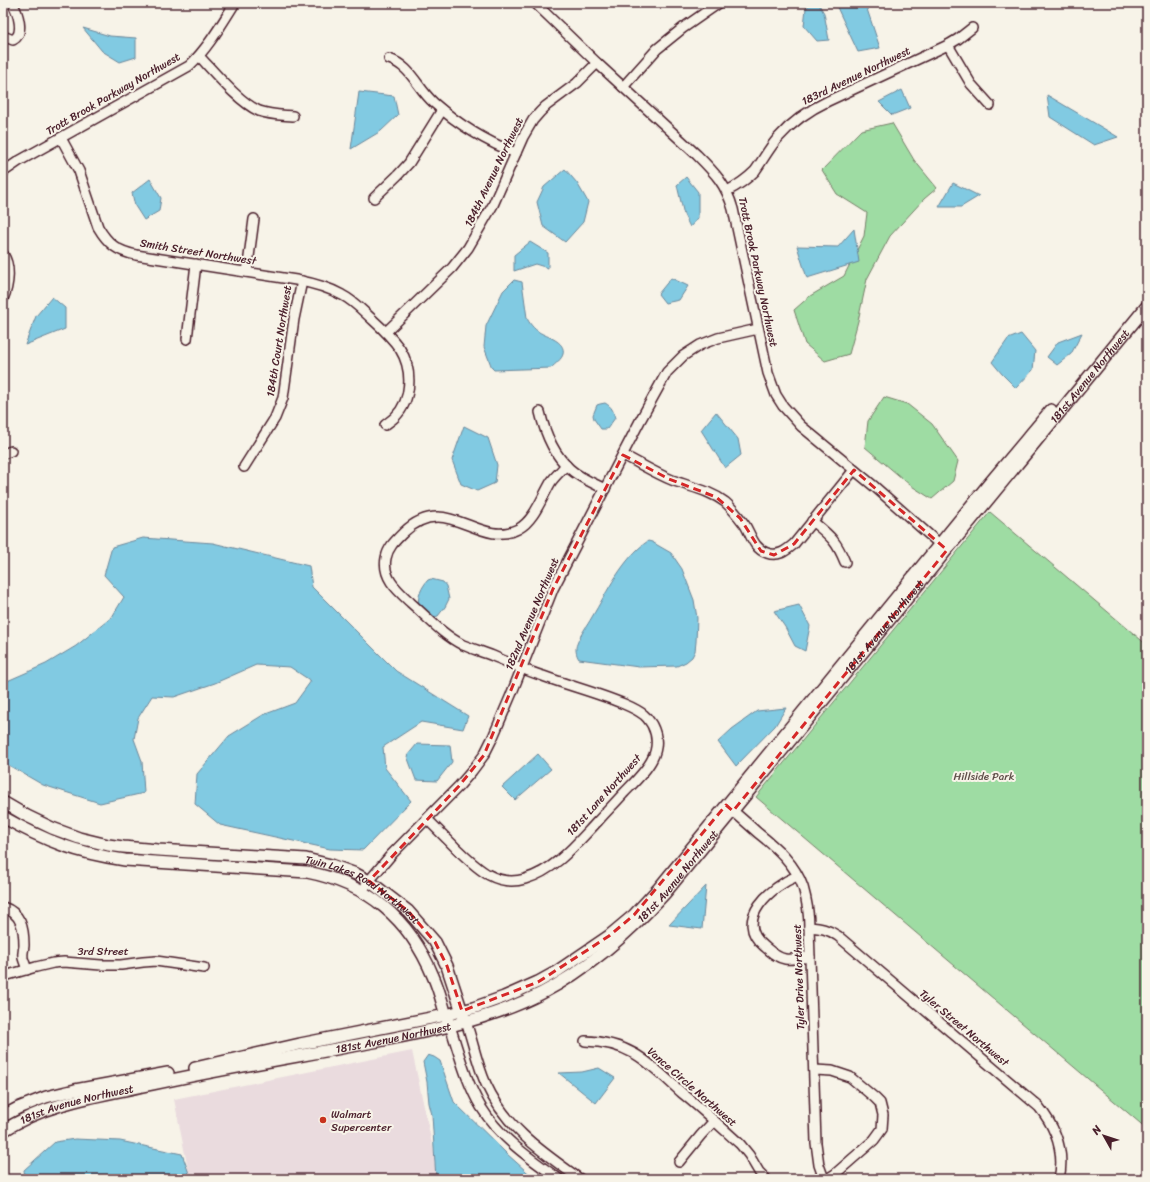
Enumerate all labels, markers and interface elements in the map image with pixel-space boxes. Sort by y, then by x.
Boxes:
street label: 183rd Avenue Northwest [798,41,914,111]
street label: Trott Brook Parkway Northwest [42,48,184,140]
street label: 184th Avenue Northwest [459,114,529,230]
street label: Trott Brook Parkway Northwest [733,195,783,349]
street label: Smith Street Northwest [138,233,258,271]
street label: 184th Court Northwest [261,284,297,398]
street label: 181st Avenue Northwest [1045,325,1134,427]
street label: 182nd Avenue Northwest [500,555,564,673]
street label: 181st Avenue Northwest [839,575,929,678]
street label: 181st Lane Northwest [562,749,647,840]
park label: Hillside Park [953,767,1015,786]
street label: 181st Avenue Northwest [632,825,723,927]
street label: Twin Lakes Road Northwest [303,850,425,929]
street label: Tyler Drive Northwest [788,924,810,1030]
street label: 3rd Street [77,942,129,961]
street label: Tyler Street Northwest [915,985,1014,1072]
street label: 181st Avenue Northwest [334,1016,453,1058]
street label: Vance Circle Northwest [643,1042,741,1132]
street label: 181st Avenue Northwest [16,1079,135,1129]
place label: Walmart Supercenter [331,1105,392,1137]
marker: Walmart Supercenter [318,1115,328,1125]
north arrow [1084,1116,1124,1156]
text: N [1086,1121,1107,1140]

